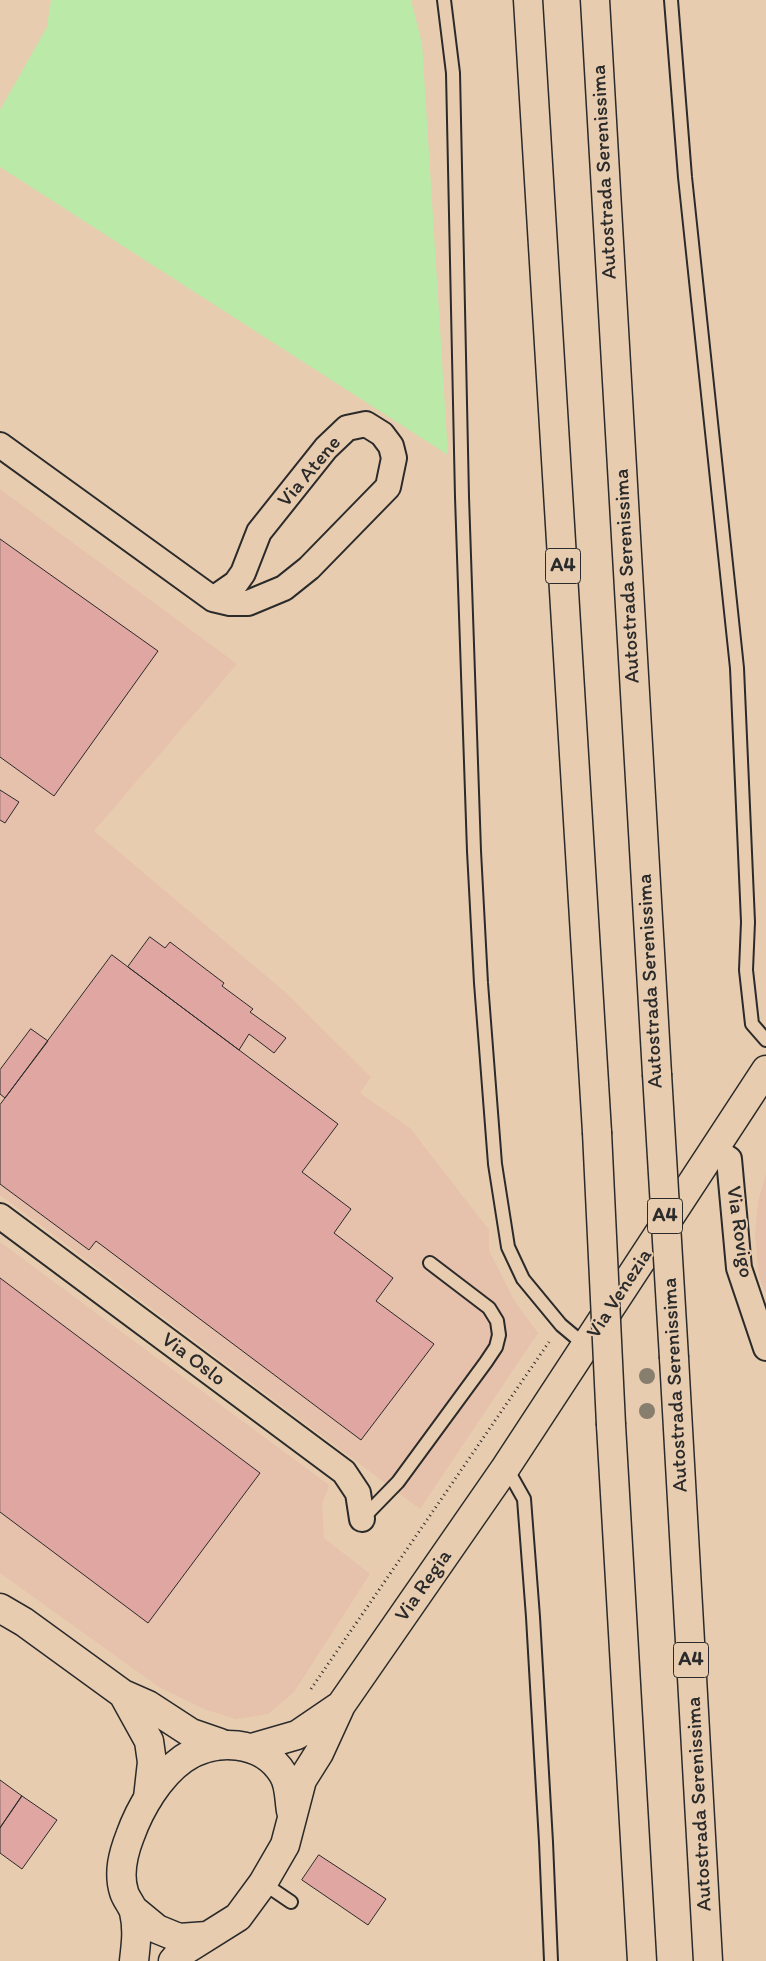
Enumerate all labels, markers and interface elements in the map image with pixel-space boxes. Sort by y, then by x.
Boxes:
street label: Autostrada Serenissima [587,64,623,280]
street label: Via Atene [273,431,347,513]
street label: Autostrada Serenissima [610,468,646,684]
road number: A4 [546,548,580,584]
street label: Autostrada Serenissima [633,873,669,1089]
street label: Via Rovigo [720,1184,758,1280]
road number: A4 [648,1198,682,1234]
street label: Via Venezia [582,1244,658,1344]
street label: Autostrada Serenissima [658,1277,694,1493]
street label: Via Oslo [156,1328,230,1392]
street label: Via Regia [390,1545,458,1627]
road number: A4 [674,1642,708,1678]
street label: Autostrada Serenissima [682,1696,718,1912]

